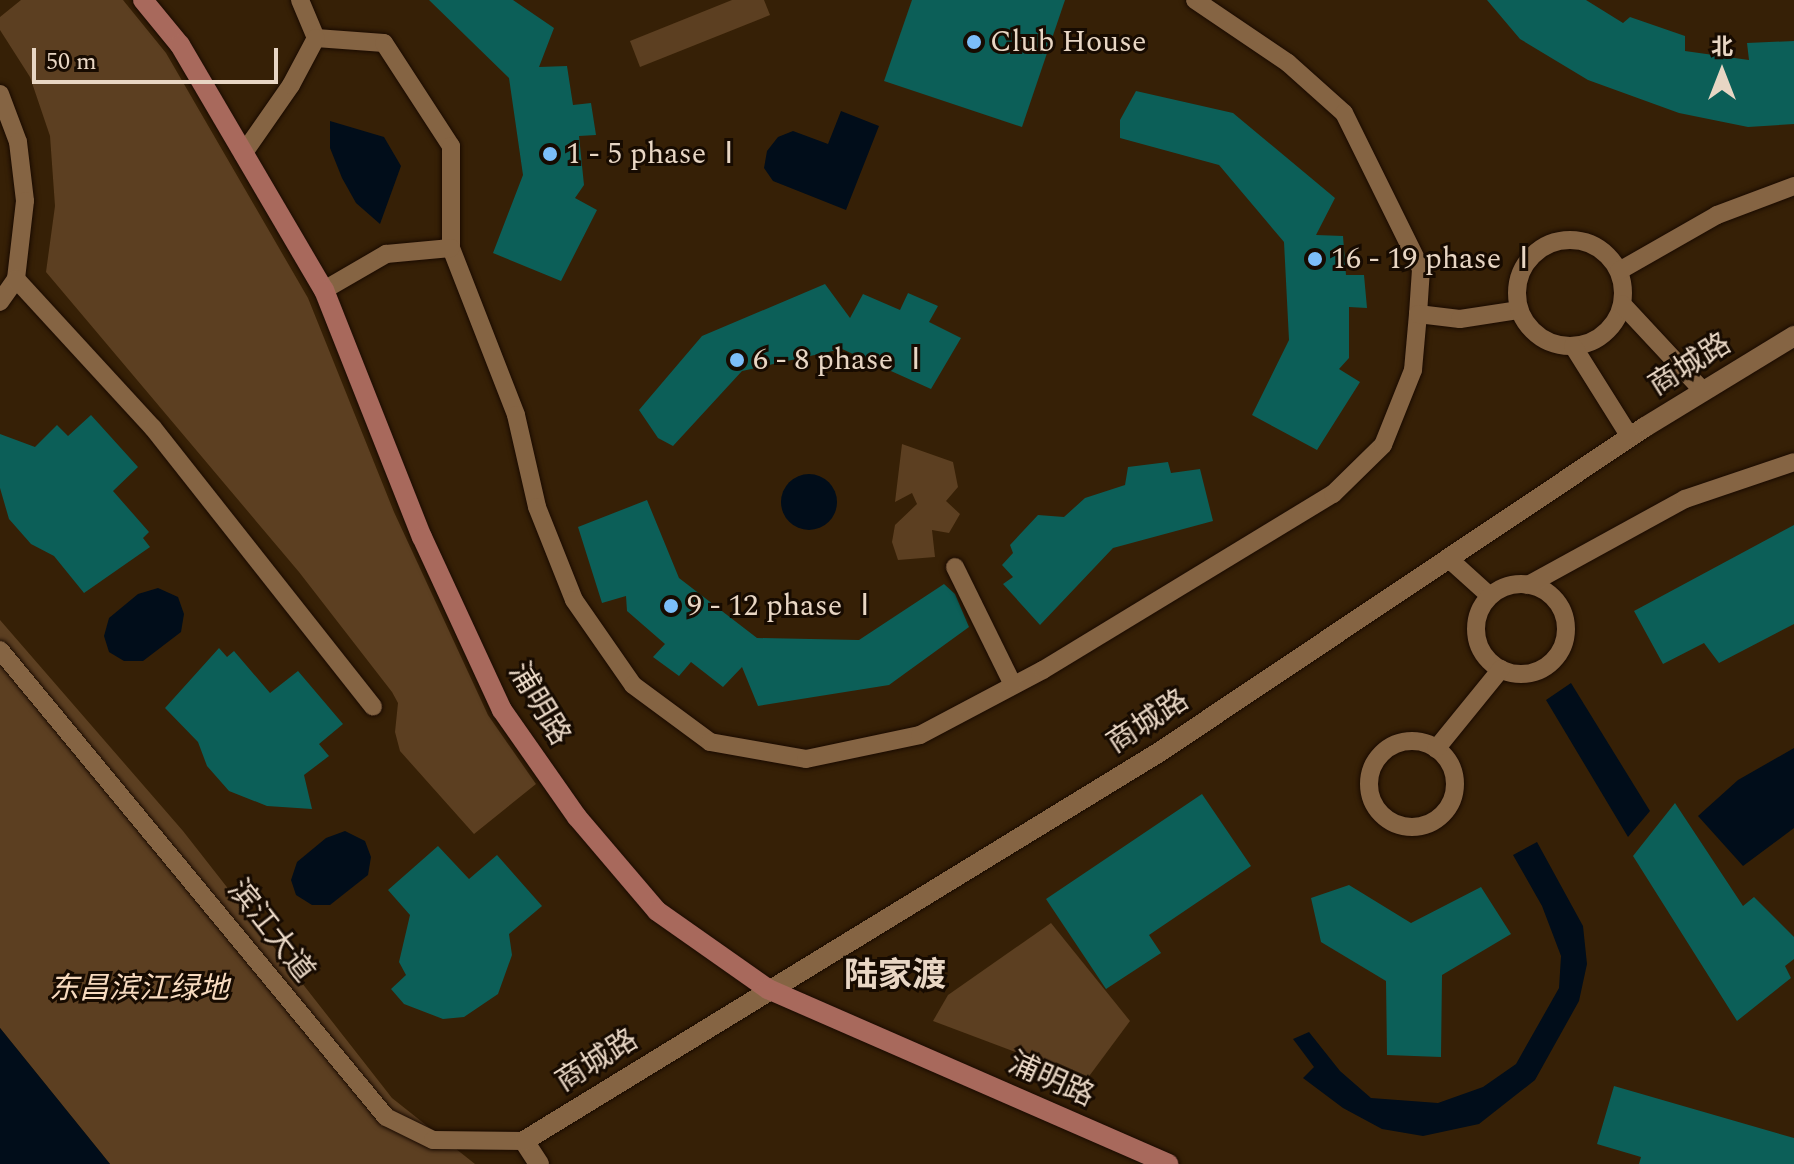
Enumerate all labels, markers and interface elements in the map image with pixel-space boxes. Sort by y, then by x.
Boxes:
place label: Club House [990,24,1147,60]
text: 北 [1711,31,1733,64]
scale bar [36,32,282,82]
north arrow [1682,32,1762,112]
marker: Club House [965,33,983,51]
text: 50 m [46,44,97,80]
place label: 1 - 5 phase Ⅰ [566,136,744,172]
marker: 1 - 5 phase Ⅰ [541,145,559,163]
place label: 16 - 19 phase Ⅰ [1331,241,1539,277]
marker: 16 - 19 phase Ⅰ [1306,250,1324,268]
street label: 商城路 [1642,326,1738,404]
place label: 6 - 8 phase Ⅰ [753,342,931,378]
marker: 6 - 8 phase Ⅰ [728,351,746,369]
place label: 9 - 12 phase Ⅰ [687,588,880,624]
marker: 9 - 12 phase Ⅰ [662,597,680,615]
street label: 浦明路 [500,656,578,752]
street label: 商城路 [1100,682,1196,762]
street label: 滨江大道 [220,873,322,989]
district label: 陆家渡 [844,957,946,997]
park label: 东昌滨江绿地 [49,971,229,1007]
street label: 商城路 [549,1022,645,1100]
street label: 浦明路 [1003,1045,1099,1115]

